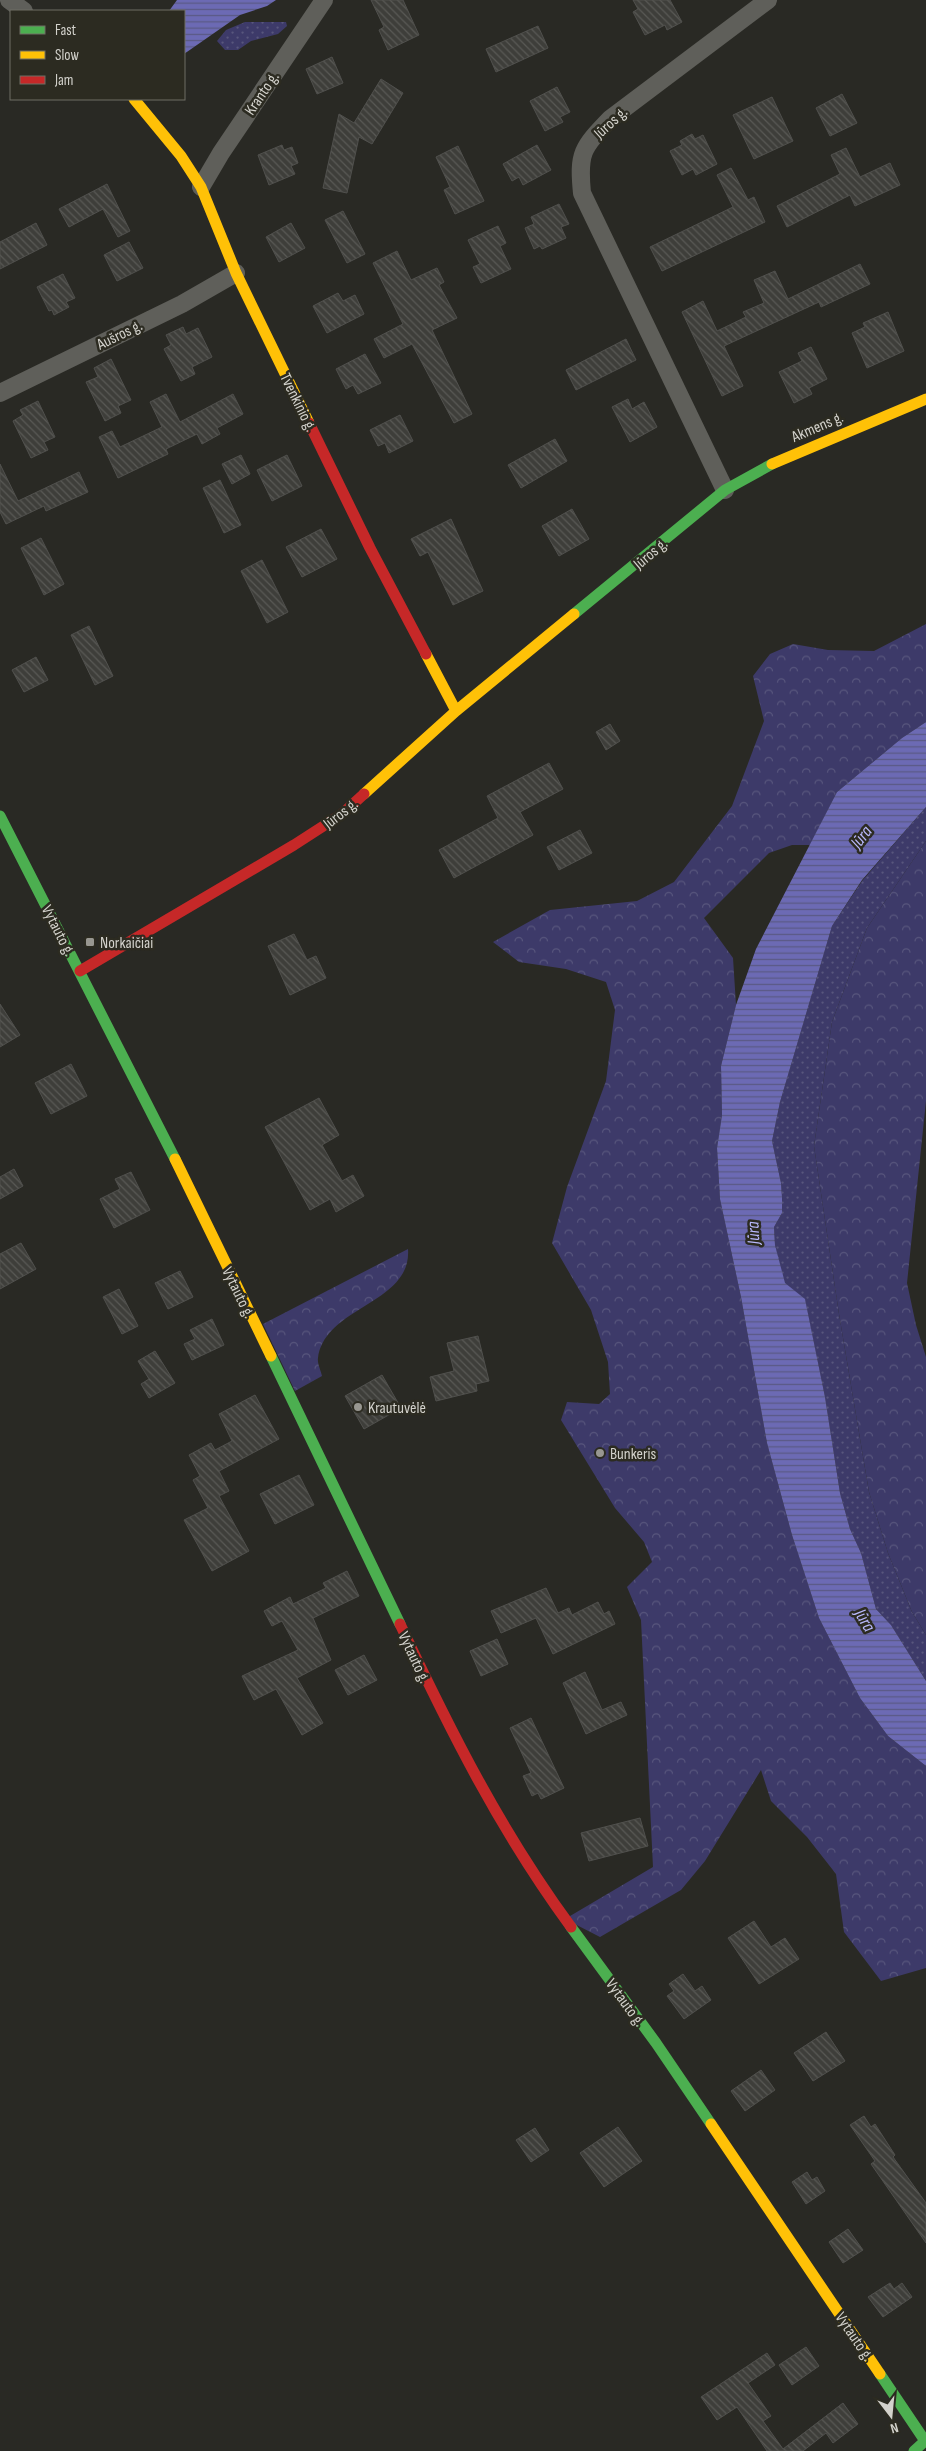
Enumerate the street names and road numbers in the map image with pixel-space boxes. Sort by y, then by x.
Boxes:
street label: Kranto g. [241,69,284,119]
street label: Jūros g. [590,103,632,144]
street label: Aušros g. [93,316,145,355]
street label: Tvenkinio g. [275,370,320,435]
street label: Akmens g. [788,408,846,447]
street label: Jūros g. [629,534,672,574]
street label: Jūros g. [319,795,362,834]
street label: Vytauto g. [37,902,78,959]
street label: Vytauto g. [217,1264,258,1321]
street label: Vytauto g. [394,1629,434,1686]
street label: Vytauto g. [601,1975,648,2031]
street label: Vytauto g. [831,2309,877,2365]

